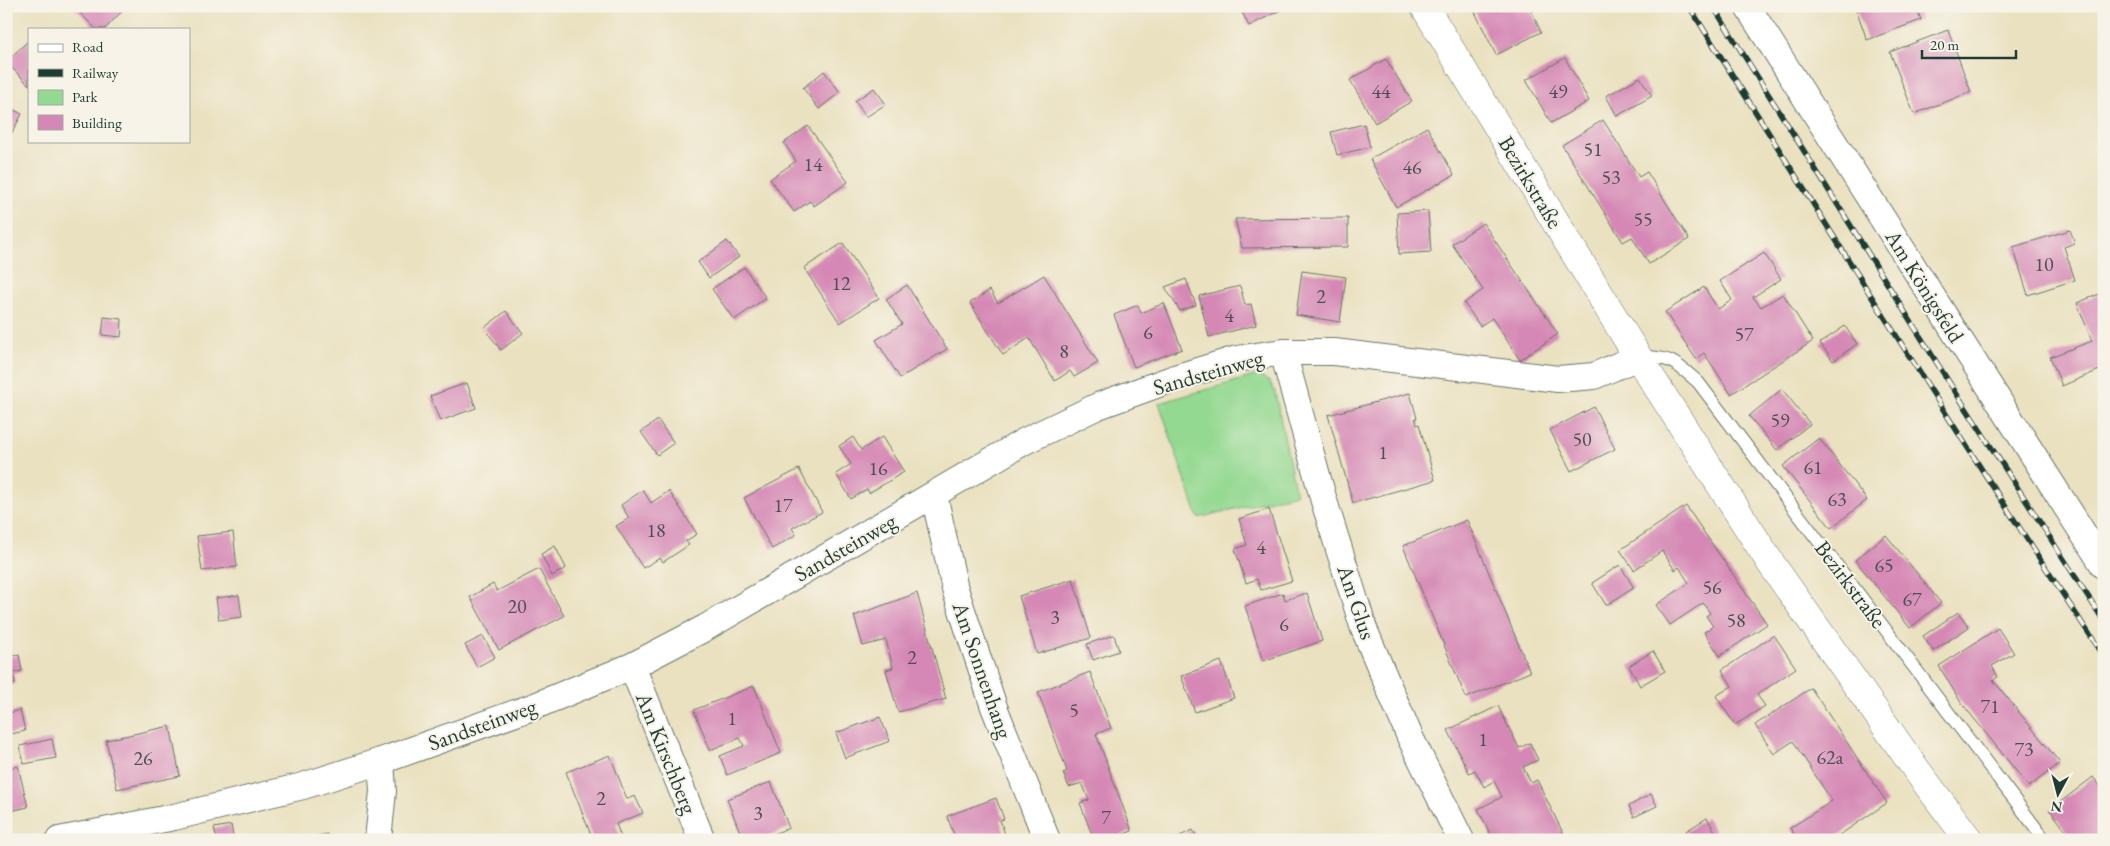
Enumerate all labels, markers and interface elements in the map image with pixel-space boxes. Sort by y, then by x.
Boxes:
legend [28,28,190,142]
scale bar [1922,28,2016,60]
text: 20 m [1930,35,1959,54]
text: Road [72,37,104,56]
text: Railway [72,63,119,82]
house number: 44 [1371,78,1391,104]
house number: 49 [1548,78,1568,104]
text: Park [72,87,99,106]
text: Building [72,113,122,132]
street label: Bezirkstraße [1492,131,1570,234]
house number: 51 [1583,136,1603,162]
house number: 14 [803,151,823,177]
house number: 46 [1402,154,1422,180]
house number: 53 [1601,164,1621,190]
house number: 55 [1633,206,1653,232]
street label: Am Königsfeld [1878,224,1971,349]
house number: 10 [2034,251,2054,277]
house number: 12 [831,270,851,296]
house number: 2 [1316,283,1326,309]
house number: 4 [1224,302,1234,328]
house number: 6 [1143,319,1153,345]
house number: 57 [1734,321,1754,347]
house number: 8 [1059,338,1069,364]
street label: Sandsteinweg [1150,343,1267,402]
house number: 59 [1770,407,1790,433]
house number: 50 [1572,426,1592,452]
house number: 1 [1378,439,1388,465]
house number: 61 [1803,454,1823,480]
house number: 16 [868,455,888,481]
house number: 63 [1827,486,1847,512]
house number: 17 [773,492,793,518]
street label: Sandsteinweg [789,506,902,588]
house number: 18 [646,517,666,543]
house number: 4 [1256,534,1266,560]
street label: Bezirkstraße [1808,535,1893,634]
house number: 65 [1874,552,1894,578]
street label: Am Glus [1330,560,1383,643]
house number: 56 [1702,574,1722,600]
house number: 67 [1902,586,1922,612]
house number: 20 [507,593,527,619]
street label: Am Sonnenhang [945,597,1020,743]
house number: 3 [1050,604,1060,630]
house number: 58 [1726,607,1746,633]
house number: 6 [1279,611,1289,637]
house number: 2 [907,644,917,670]
street label: Am Kirschberg [629,687,704,819]
street label: Sandsteinweg [424,691,541,758]
house number: 71 [1980,693,2000,719]
house number: 5 [1069,697,1079,723]
house number: 1 [727,705,737,731]
house number: 1 [1478,726,1488,752]
house number: 73 [2014,736,2034,762]
house number: 62a [1816,744,1844,770]
house number: 26 [133,745,153,771]
north arrow [2032,768,2082,818]
house number: 2 [596,785,606,811]
text: N [2049,797,2063,817]
house number: 3 [753,800,763,826]
house number: 7 [1101,804,1111,830]

